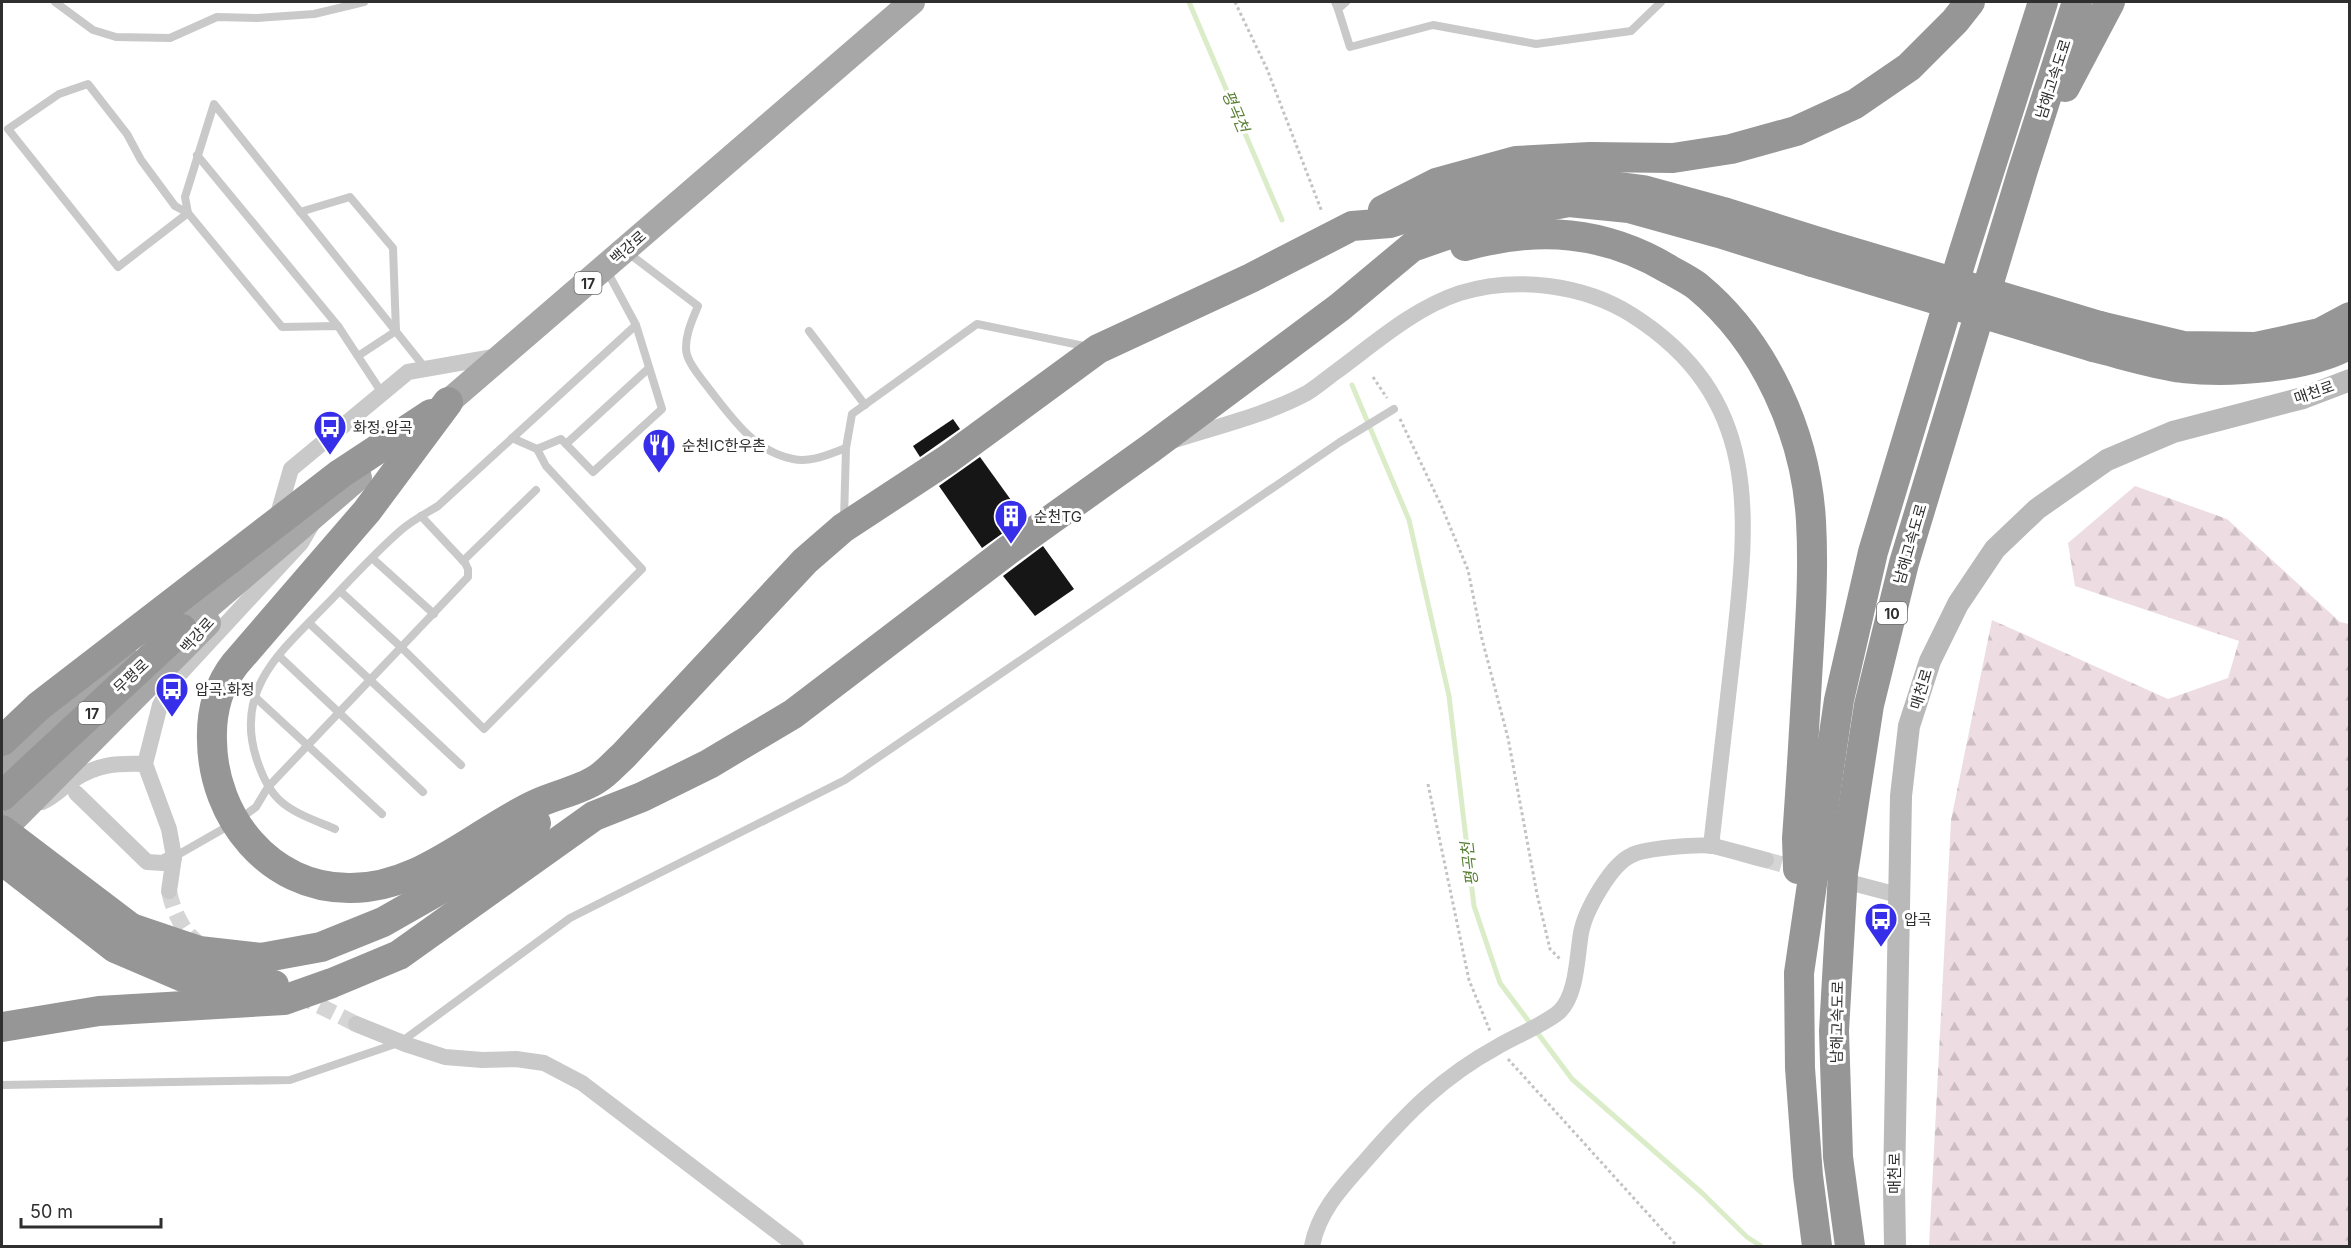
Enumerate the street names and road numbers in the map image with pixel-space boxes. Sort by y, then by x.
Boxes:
street label: 남해고속도로 [2031,37,2075,121]
street label: 백강로 [606,226,650,268]
road number: 17 [574,272,602,294]
street label: 매천로 [2291,376,2337,408]
street label: 남해고속도로 [1889,502,1931,586]
road number: 10 [1877,602,1907,624]
street label: 백강로 [176,613,218,657]
street label: 무평로 [109,655,153,697]
street label: 매천로 [1906,666,1936,712]
road number: 17 [78,702,106,724]
street label: 남해고속도로 [1827,980,1847,1064]
street label: 매천로 [1885,1152,1904,1194]

